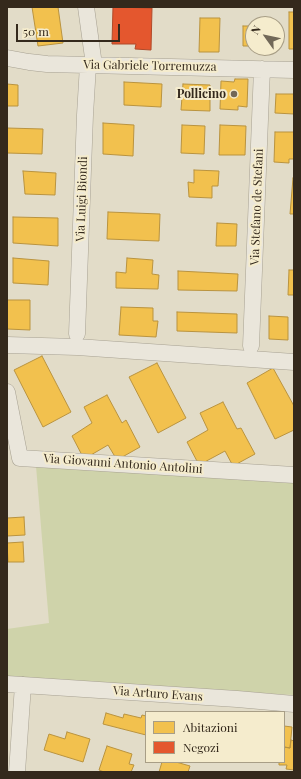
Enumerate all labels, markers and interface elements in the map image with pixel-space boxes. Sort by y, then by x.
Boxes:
scale bar [18,16,122,42]
north arrow [245,16,285,56]
text: N [247,22,264,37]
text: 50 m [23,23,49,39]
street label: Via Gabriele Torremuzza [83,58,217,74]
place label: Pollicino [177,87,226,101]
marker: Pollicino [229,89,239,99]
street label: Via Stefano de Stefani [248,148,266,266]
street label: Via Luigi Biondi [73,156,91,242]
street label: Via Giovanni Antonio Antolini [43,451,203,477]
street label: Via Arturo Evans [113,684,203,704]
legend [145,711,285,763]
text: Abitazioni [183,719,238,735]
text: Negozi [183,739,219,755]

